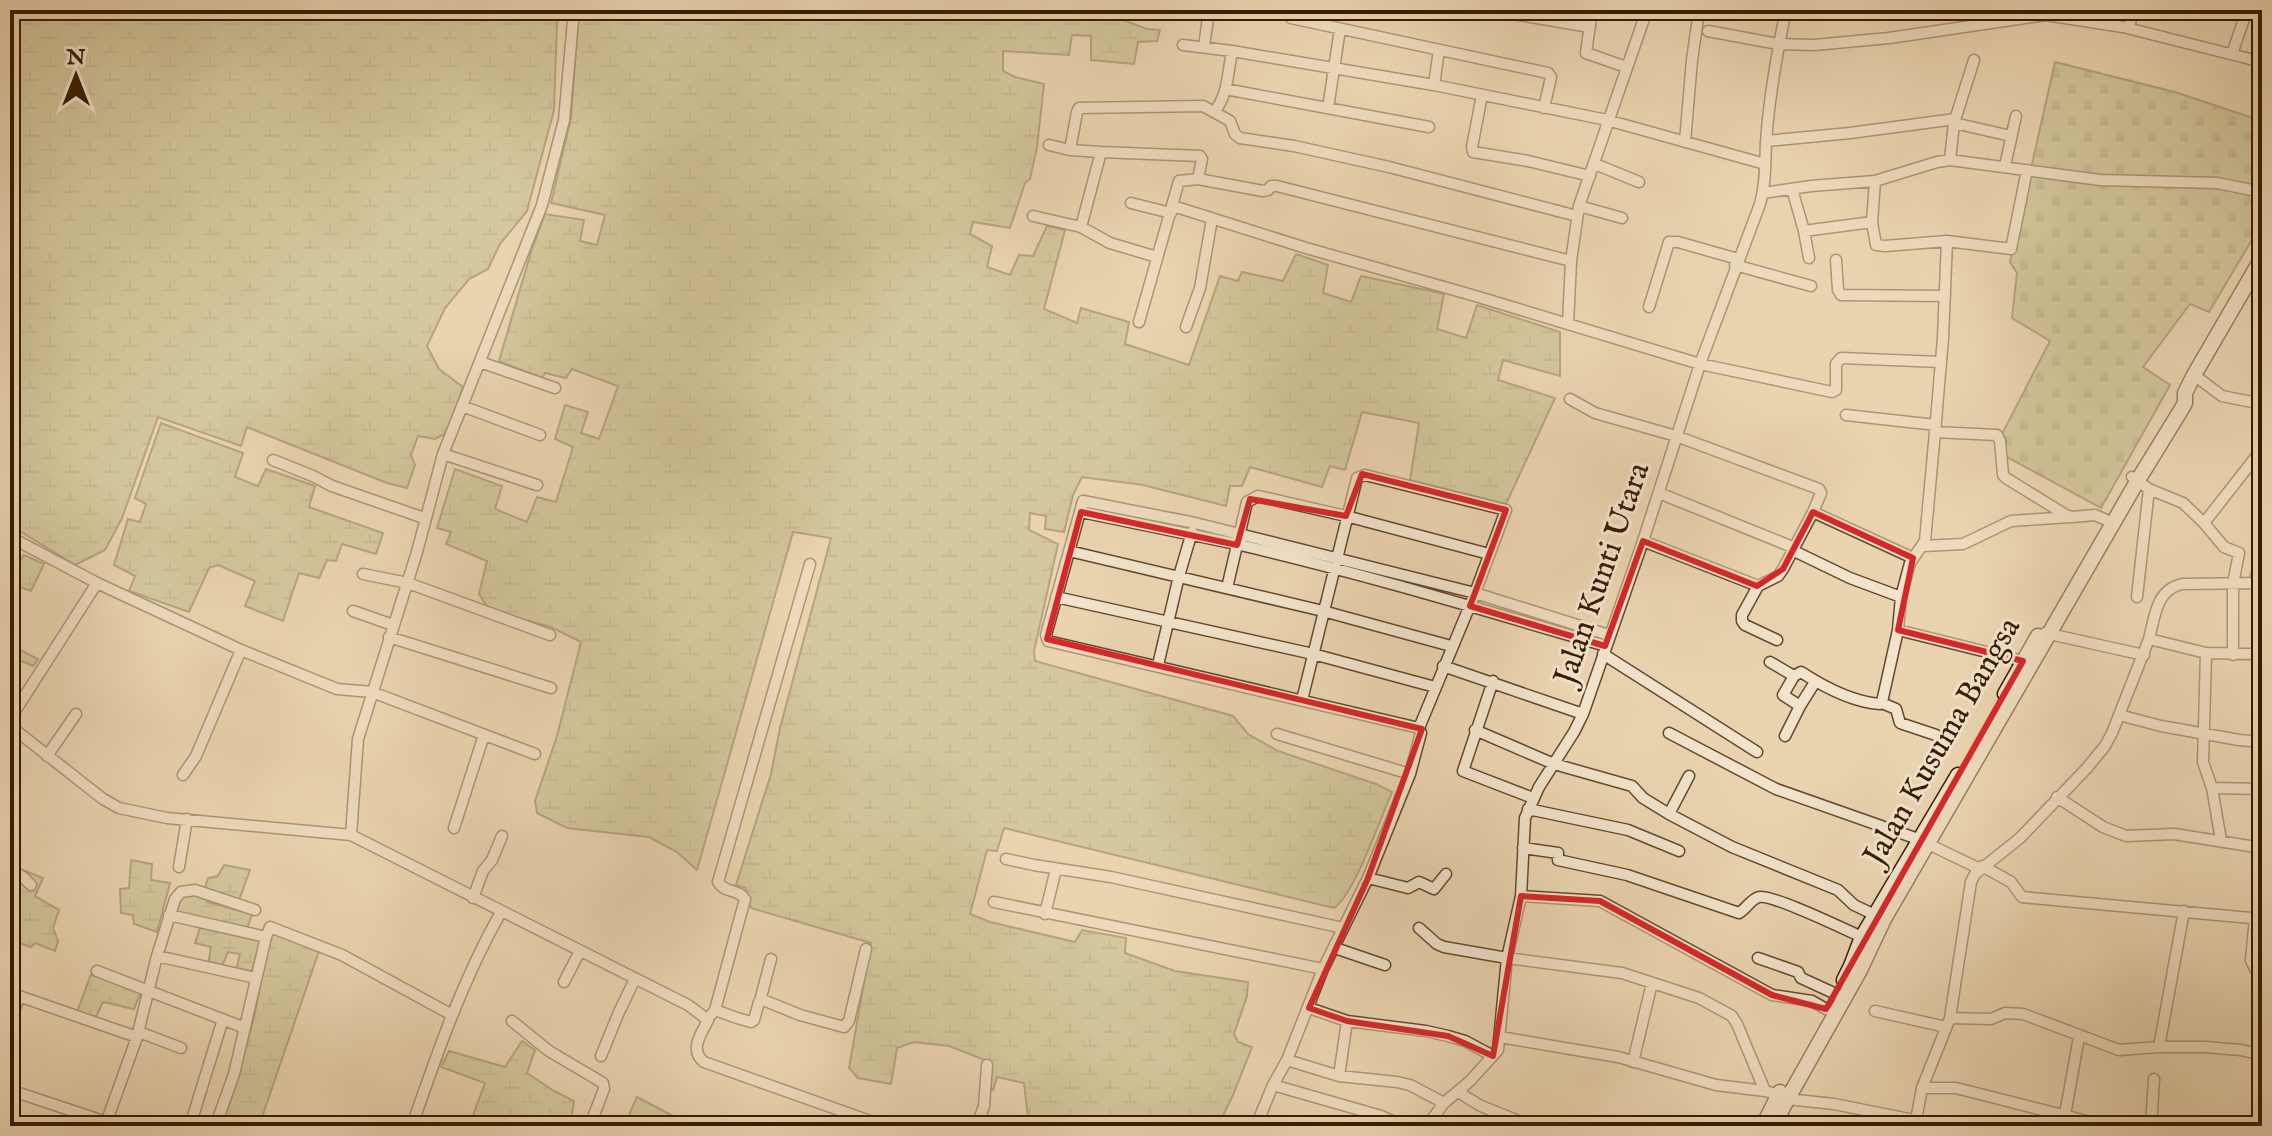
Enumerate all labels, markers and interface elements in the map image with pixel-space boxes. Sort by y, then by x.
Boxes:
north arrow [36,36,116,116]
text: N [65,44,86,72]
street label: Jalan Kunti Utara [1545,457,1660,693]
street label: Jalan Kusuma Bangsa [1854,610,2031,876]

